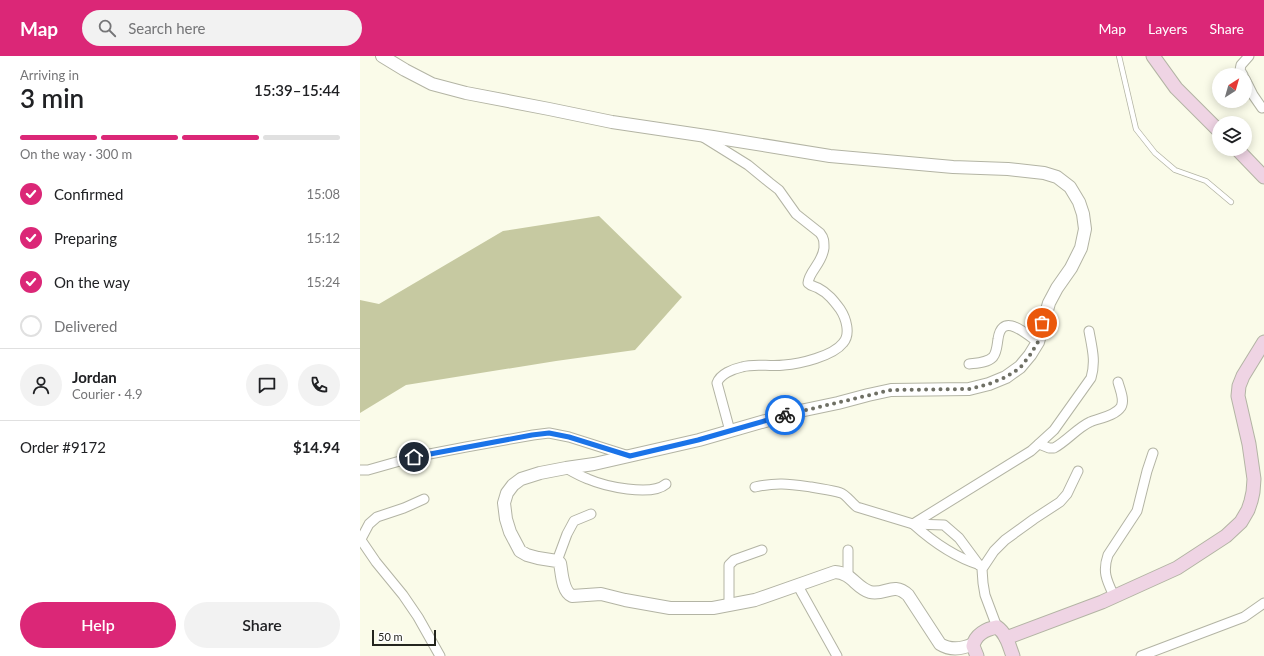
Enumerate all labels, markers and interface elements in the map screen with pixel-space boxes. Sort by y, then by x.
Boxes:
search box [82,10,362,46]
text: Map [20,17,58,40]
icon: search [96,17,118,39]
text: Search here [128,19,206,37]
text: Map [1098,20,1126,37]
text: Layers [1148,20,1188,37]
text: Share [1210,20,1244,37]
text: Arriving in [20,67,79,83]
north arrow [1212,68,1252,108]
map controls [1212,68,1252,156]
text: 15:39–15:44 [254,81,340,99]
text: 3 min [20,82,84,114]
button: layers [1212,116,1252,156]
text: On the way · 300 m [20,146,132,162]
icon: check [20,183,42,205]
text: Confirmed [54,185,123,203]
text: 15:08 [307,186,340,202]
icon: check [20,227,42,249]
text: Preparing [54,229,117,247]
text: 15:12 [307,230,340,246]
icon: check [20,271,42,293]
text: On the way [54,273,130,291]
text: 15:24 [307,274,340,290]
pin [1025,306,1059,340]
icon: bag [1031,312,1053,334]
text: Delivered [54,317,117,335]
button: person [20,364,62,406]
button: chat [246,364,288,406]
button: phone [298,364,340,406]
text: Jordan [72,368,117,386]
text: Courier · 4.9 [72,386,143,402]
courier [765,395,805,435]
icon: bike [774,404,796,426]
text: Order #9172 [20,438,106,456]
text: $14.94 [293,438,340,456]
pin [397,440,431,474]
icon: home [403,446,425,468]
button: Help [20,602,176,648]
button: Share [184,602,340,648]
scale bar [372,628,436,647]
text: 50 m [378,630,403,643]

